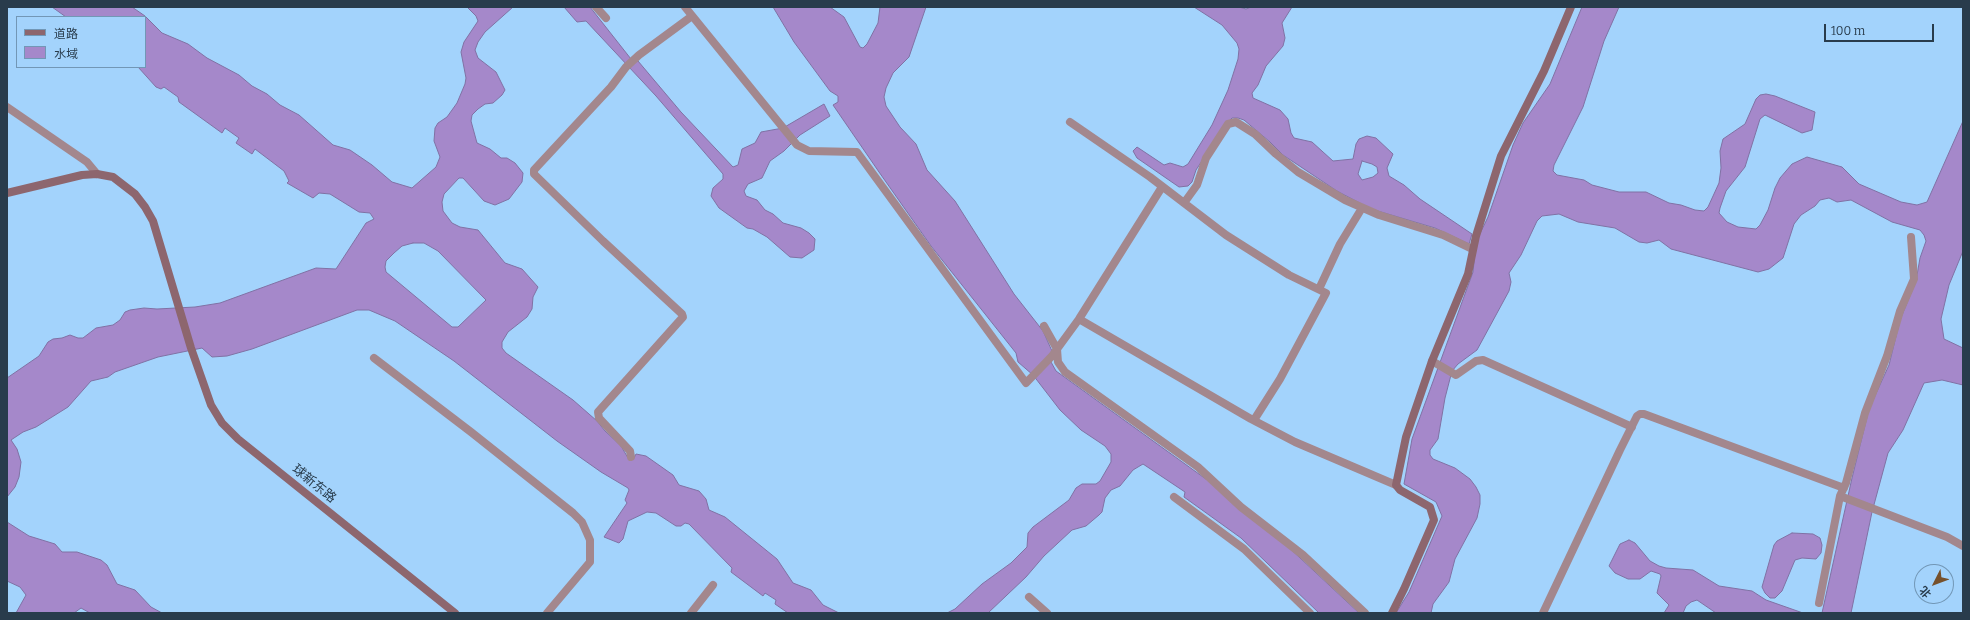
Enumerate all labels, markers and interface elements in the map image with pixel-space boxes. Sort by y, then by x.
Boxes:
legend [16,16,146,68]
scale bar [1826,16,1936,42]
text: 100 m [1831,24,1865,38]
text: 道路 [54,27,78,41]
text: 水域 [54,47,78,61]
street label: 球新东路 [289,462,339,506]
north arrow [1914,564,1954,604]
text: 北 [1917,583,1934,600]

